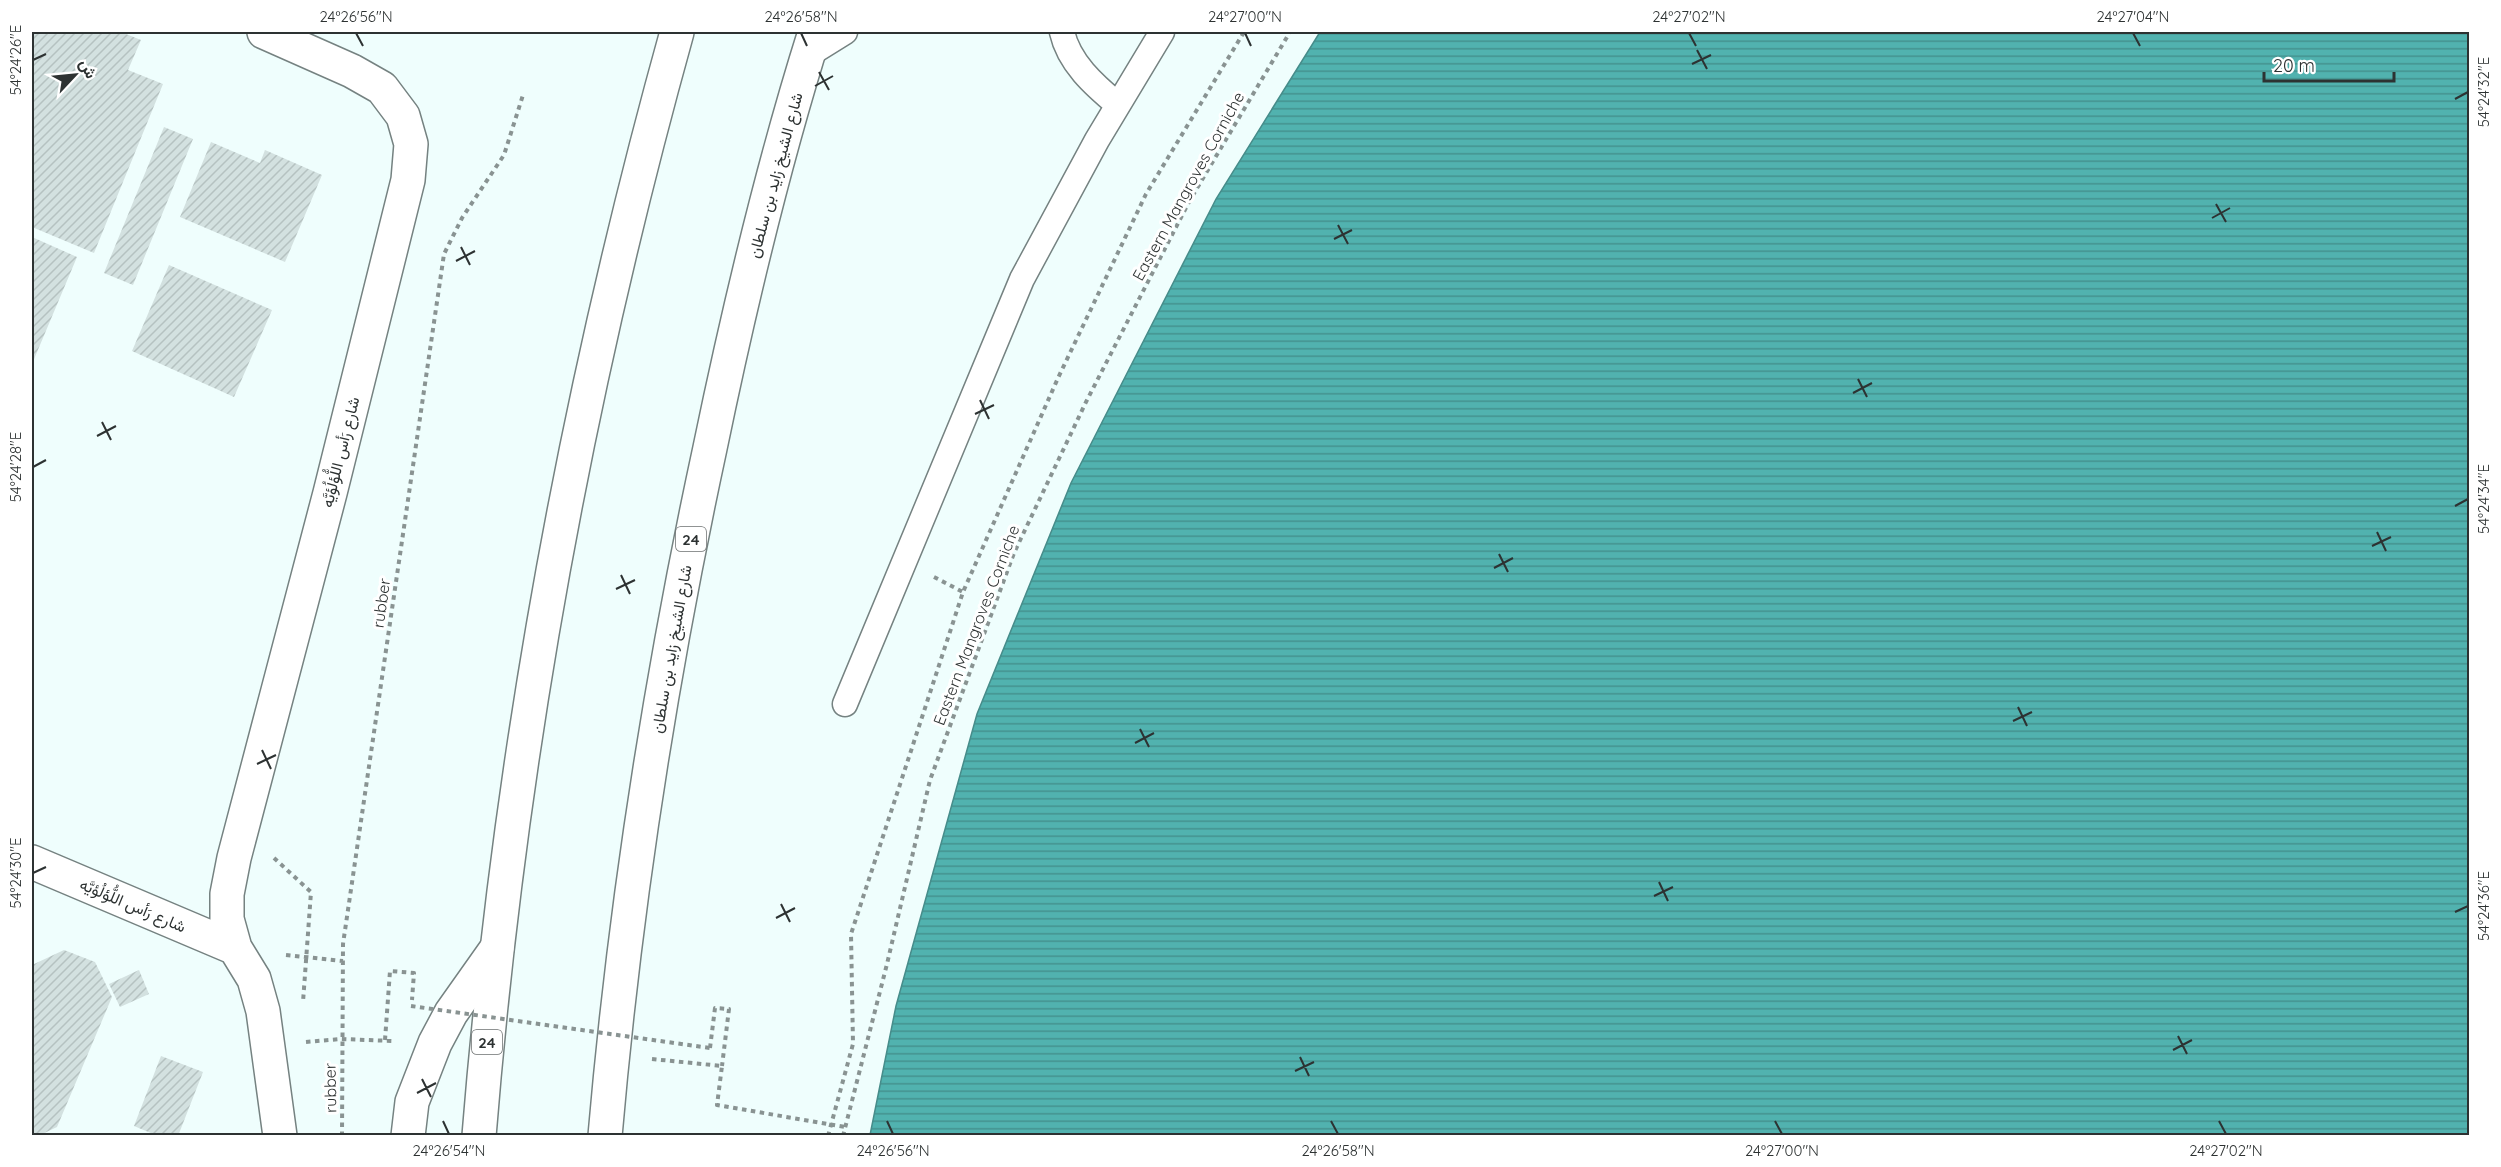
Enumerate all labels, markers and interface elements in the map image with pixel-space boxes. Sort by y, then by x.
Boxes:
text: 24°26'56"N [319,7,393,26]
text: 24°26'58"N [764,7,838,26]
text: 24°27'00"N [1208,7,1282,26]
text: 24°27'02"N [1652,7,1726,26]
text: 24°27'04"N [2096,7,2170,26]
text: 54°24'26"E [6,25,25,95]
north arrow [45,45,105,105]
scale bar [2264,45,2394,83]
text: 20 m [2273,54,2315,77]
text: ش [75,55,102,81]
text: 54°24'32"E [2474,57,2493,127]
street label: Eastern Mangroves Corniche [1128,88,1248,284]
street label: شارع الشيخ زايد بن سلطان [743,90,809,260]
street label: شارع رَأس اللُّؤلُؤيَّه [314,394,365,510]
text: 54°24'28"E [6,432,25,502]
text: 54°24'34"E [2474,464,2493,534]
street label: Eastern Mangroves Corniche [929,522,1023,728]
road number: 24 [676,527,706,551]
street label: شارع الشيخ زايد بن سلطان [646,563,698,735]
street label: rubber [368,577,394,629]
text: 54°24'30"E [6,838,25,909]
street label: شارع رَأس اللُّؤلُؤيَّه [76,871,190,938]
text: 54°24'36"E [2474,871,2493,941]
road number: 24 [472,1030,502,1054]
street label: rubber [320,1063,340,1113]
text: 24°26'54"N [413,1141,486,1160]
text: 24°26'56"N [856,1141,930,1160]
text: 24°26'58"N [1301,1141,1375,1160]
text: 24°27'00"N [1745,1141,1819,1160]
text: 24°27'02"N [2189,1141,2263,1160]

